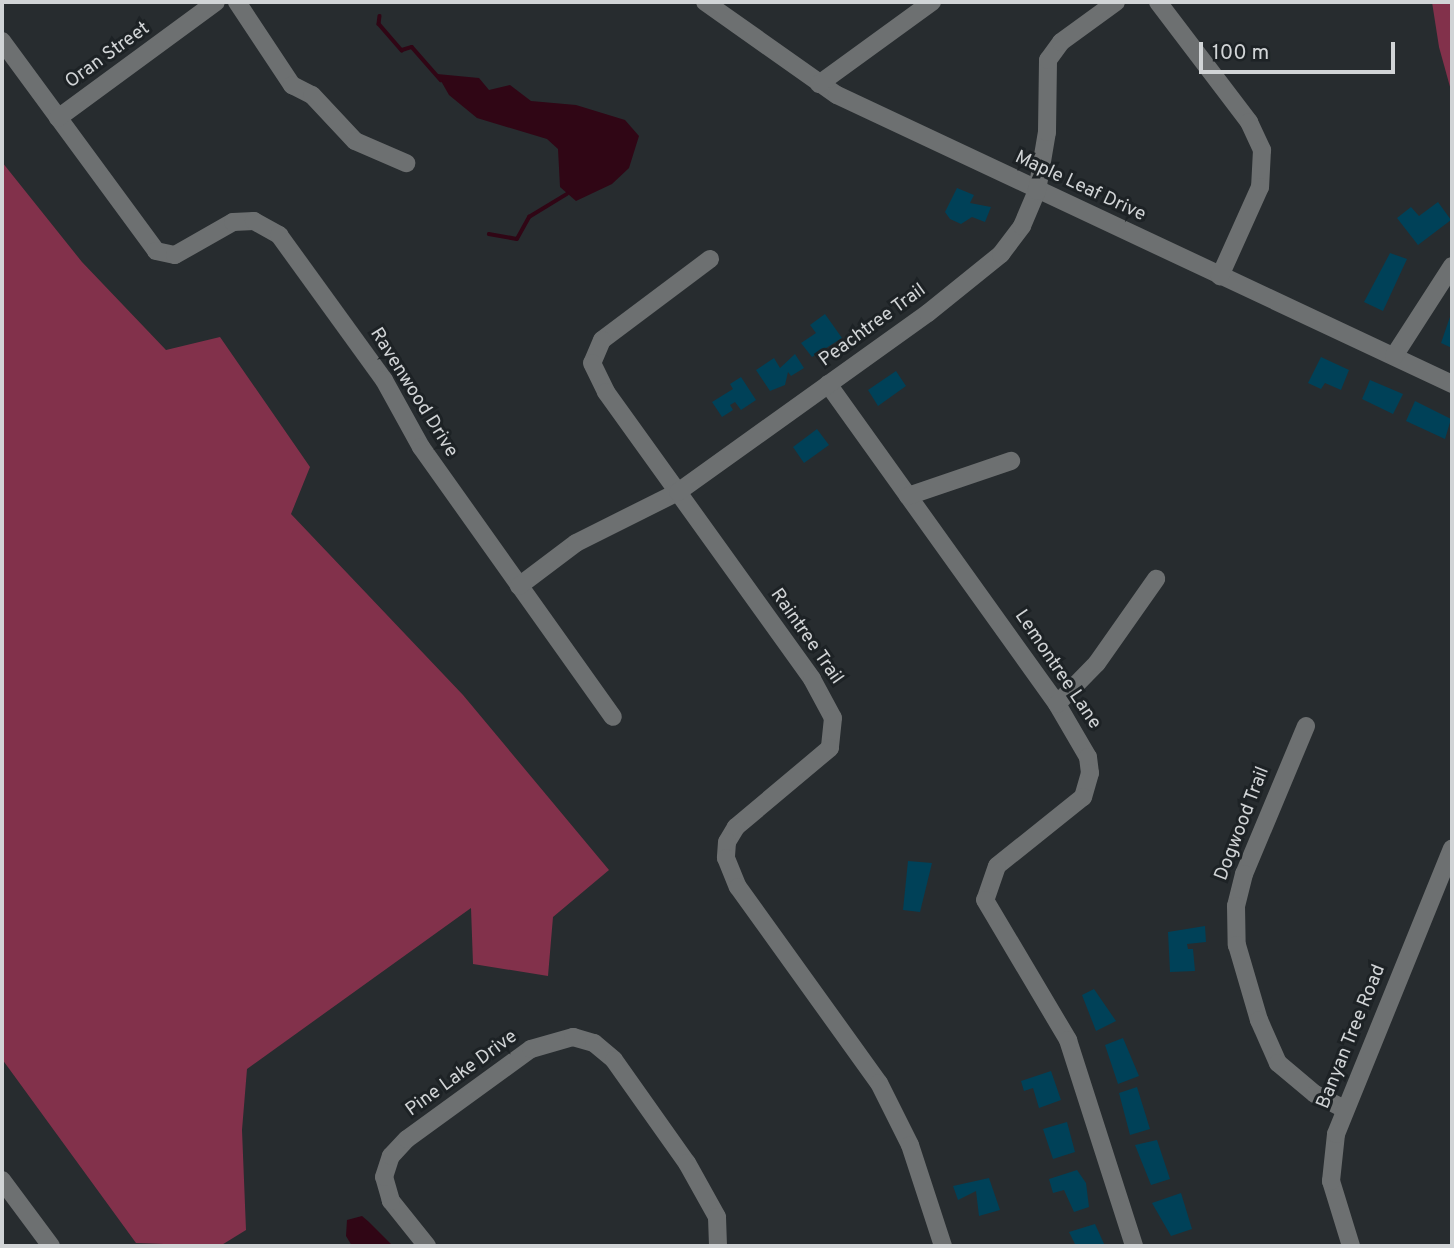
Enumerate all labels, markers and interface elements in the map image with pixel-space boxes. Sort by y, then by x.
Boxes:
street label: Oran Street [61,18,155,94]
scale bar [1202,28,1398,72]
text: 100 m [1212,40,1269,67]
street label: Maple Leaf Drive [1011,147,1149,227]
street label: Peachtree Trail [815,279,931,373]
street label: Ravenwood Drive [364,324,462,462]
street label: Raintree Trail [764,584,848,690]
street label: Lemontree Lane [1009,606,1105,734]
street label: Dogwood Trail [1211,763,1275,885]
street label: Banyan Tree Road [1313,961,1391,1113]
street label: Pine Lake Drive [402,1026,522,1122]

